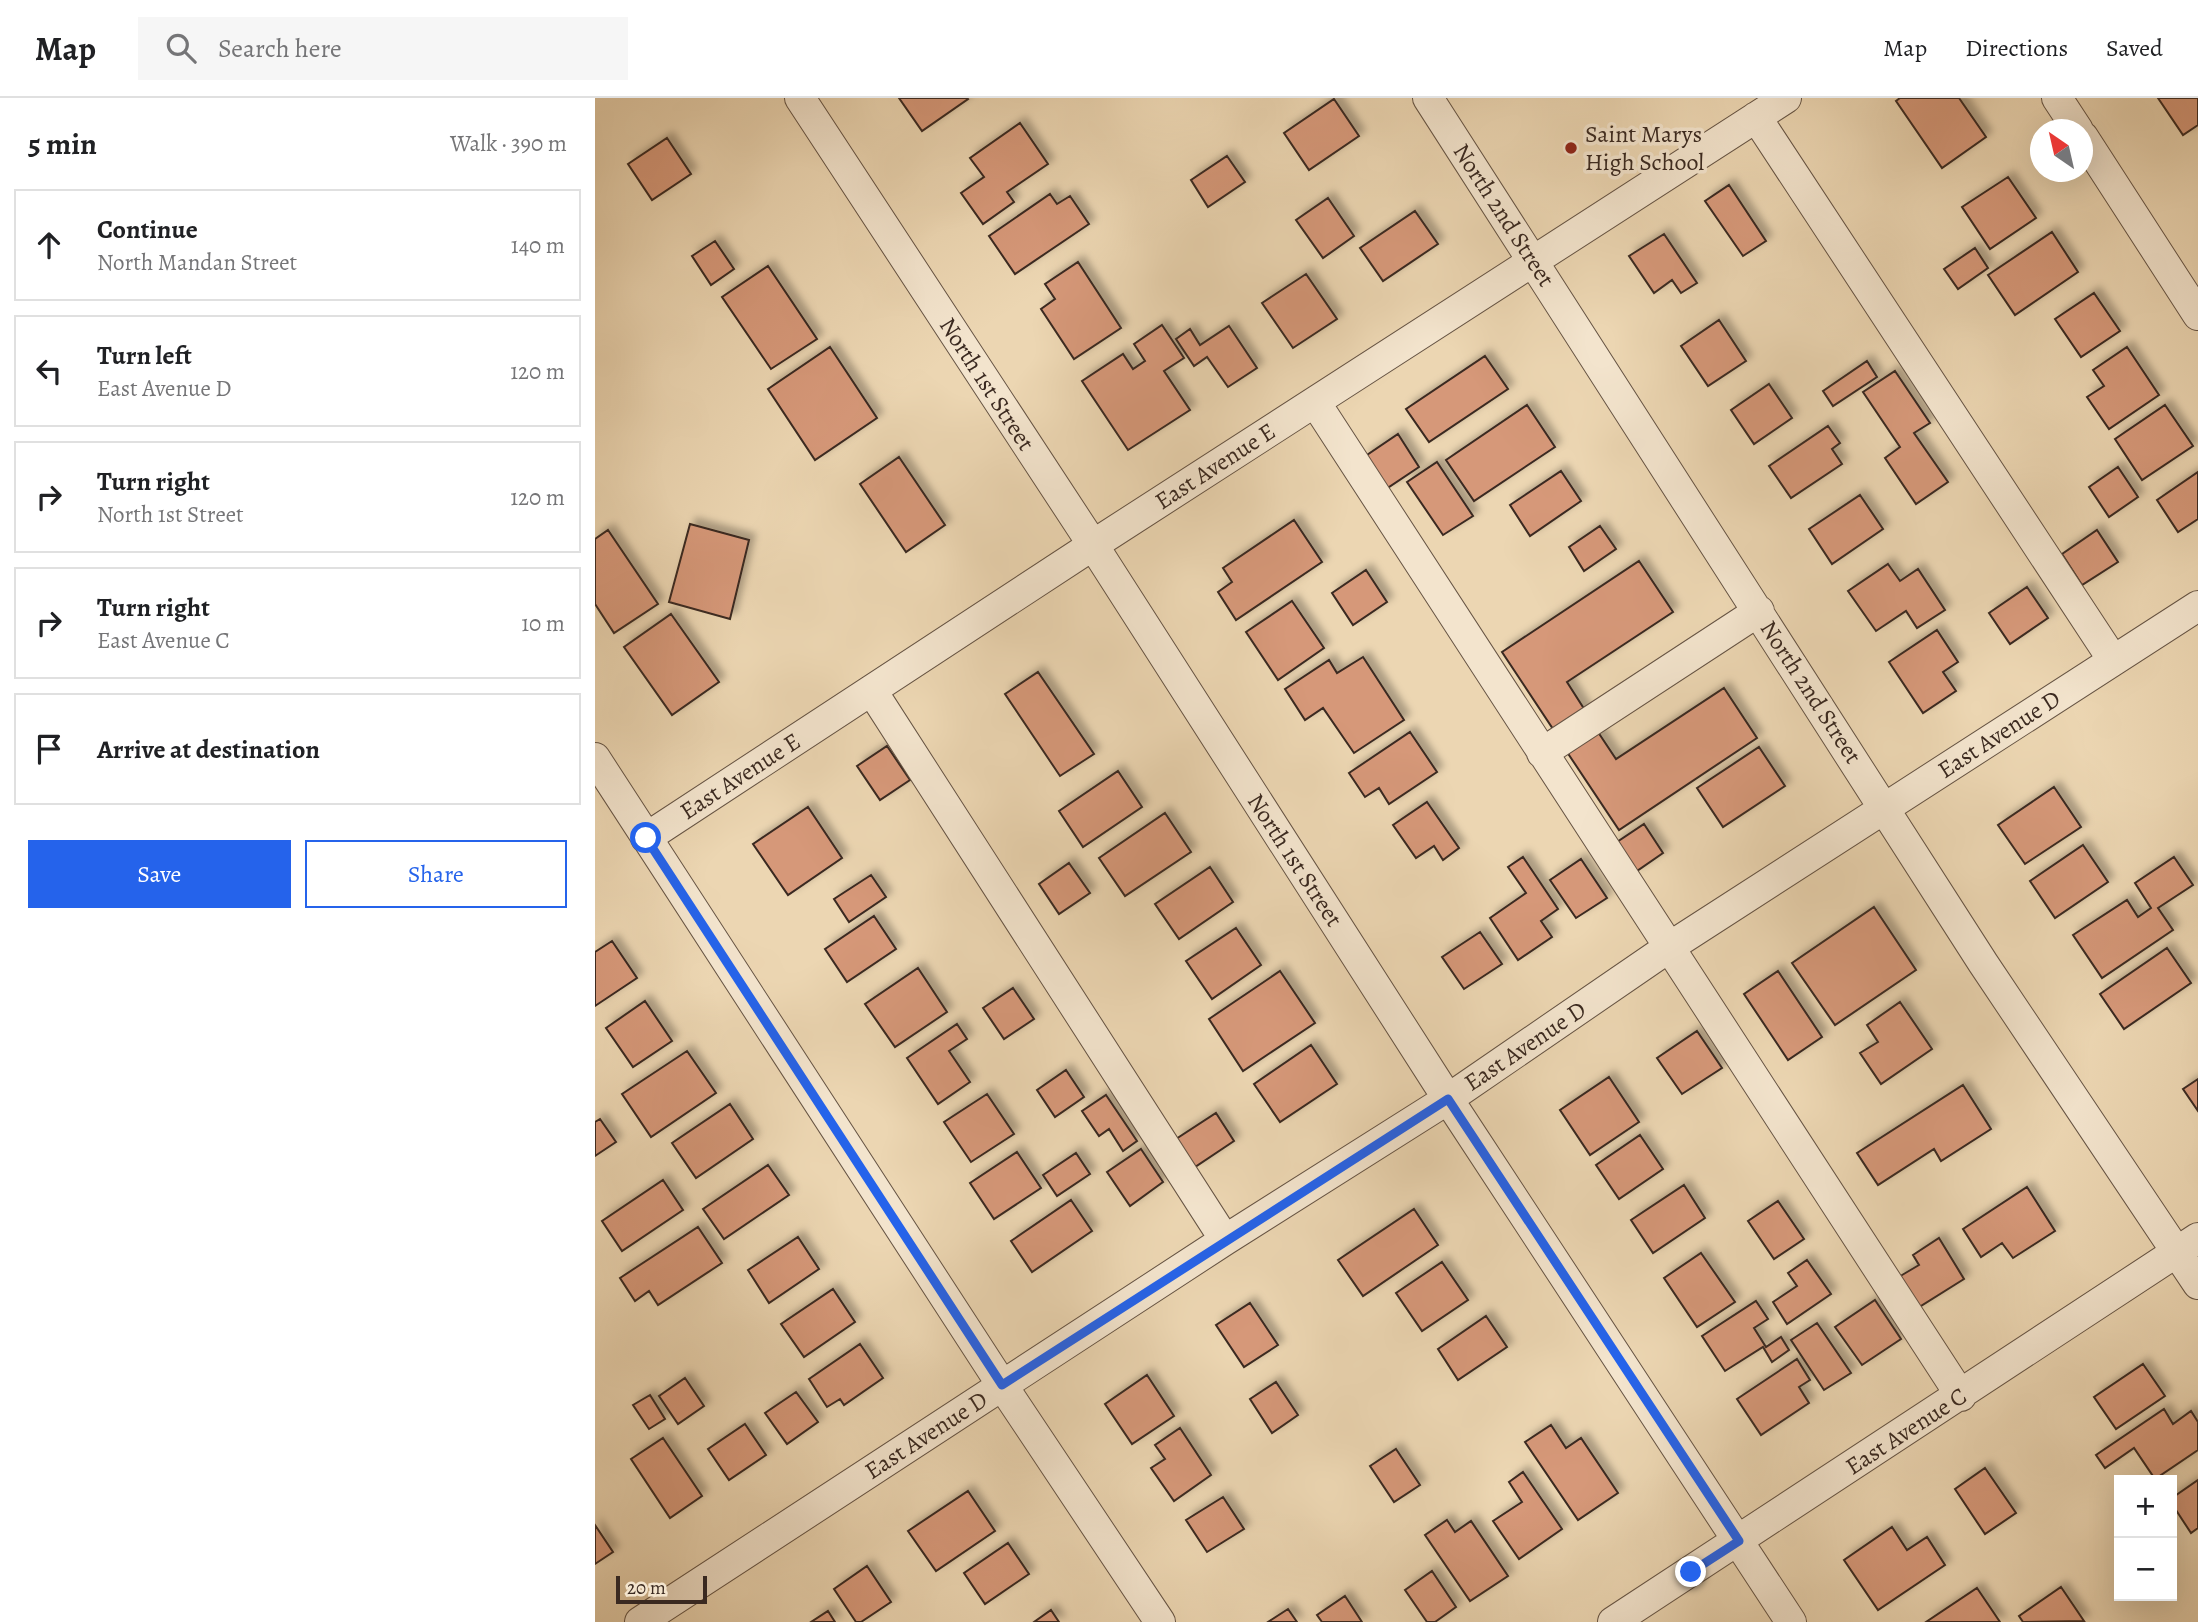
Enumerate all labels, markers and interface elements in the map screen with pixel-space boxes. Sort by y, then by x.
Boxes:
search box [138,17,628,80]
text: Map [35,26,96,71]
icon: search [162,29,200,67]
text: Search here [218,31,342,66]
text: Map [1883,32,1927,64]
text: Directions [1965,32,2068,64]
text: Saved [2106,32,2163,64]
place label: Saint Marys High School [1585,118,1704,178]
north arrow [2030,119,2093,182]
text: 5 min [28,124,97,164]
text: Walk · 390 m [450,128,567,159]
street label: North 2nd Street [1446,137,1562,293]
marker: Saint Marys High School [1563,140,1579,156]
text: Continue [97,212,198,247]
icon: ahead [30,226,68,264]
text: 140 m [511,230,565,261]
text: North Mandan Street [97,247,297,278]
street label: North 1st Street [932,311,1042,457]
text: Turn left [97,338,192,373]
icon: left [30,352,68,390]
text: 120 m [510,356,565,387]
text: East Avenue D [97,373,231,404]
street label: East Avenue E [1149,415,1281,517]
text: Turn right [97,464,210,499]
icon: right [30,478,68,516]
text: 120 m [510,482,565,513]
text: North 1st Street [97,499,244,530]
text: Turn right [97,590,210,625]
icon: right [30,604,68,642]
text: 10 m [521,608,565,639]
street label: North 2nd Street [1753,614,1869,770]
text: East Avenue C [97,625,230,656]
street label: East Avenue D [1931,682,2067,786]
street label: East Avenue E [674,725,806,827]
icon: arrive [30,730,68,768]
text: Arrive at destination [97,732,320,767]
street label: North 1st Street [1240,787,1350,933]
route start [630,822,661,853]
button: Save [28,840,291,908]
button: Share [305,840,567,908]
street label: East Avenue D [1458,994,1592,1098]
street label: East Avenue C [1839,1380,1973,1482]
street label: East Avenue D [858,1383,994,1487]
map controls [2114,1475,2177,1601]
button: + [2114,1475,2177,1538]
button: − [2114,1538,2177,1601]
route end [1675,1556,1706,1587]
scale bar [616,1573,707,1605]
text: 20 m [627,1575,666,1601]

